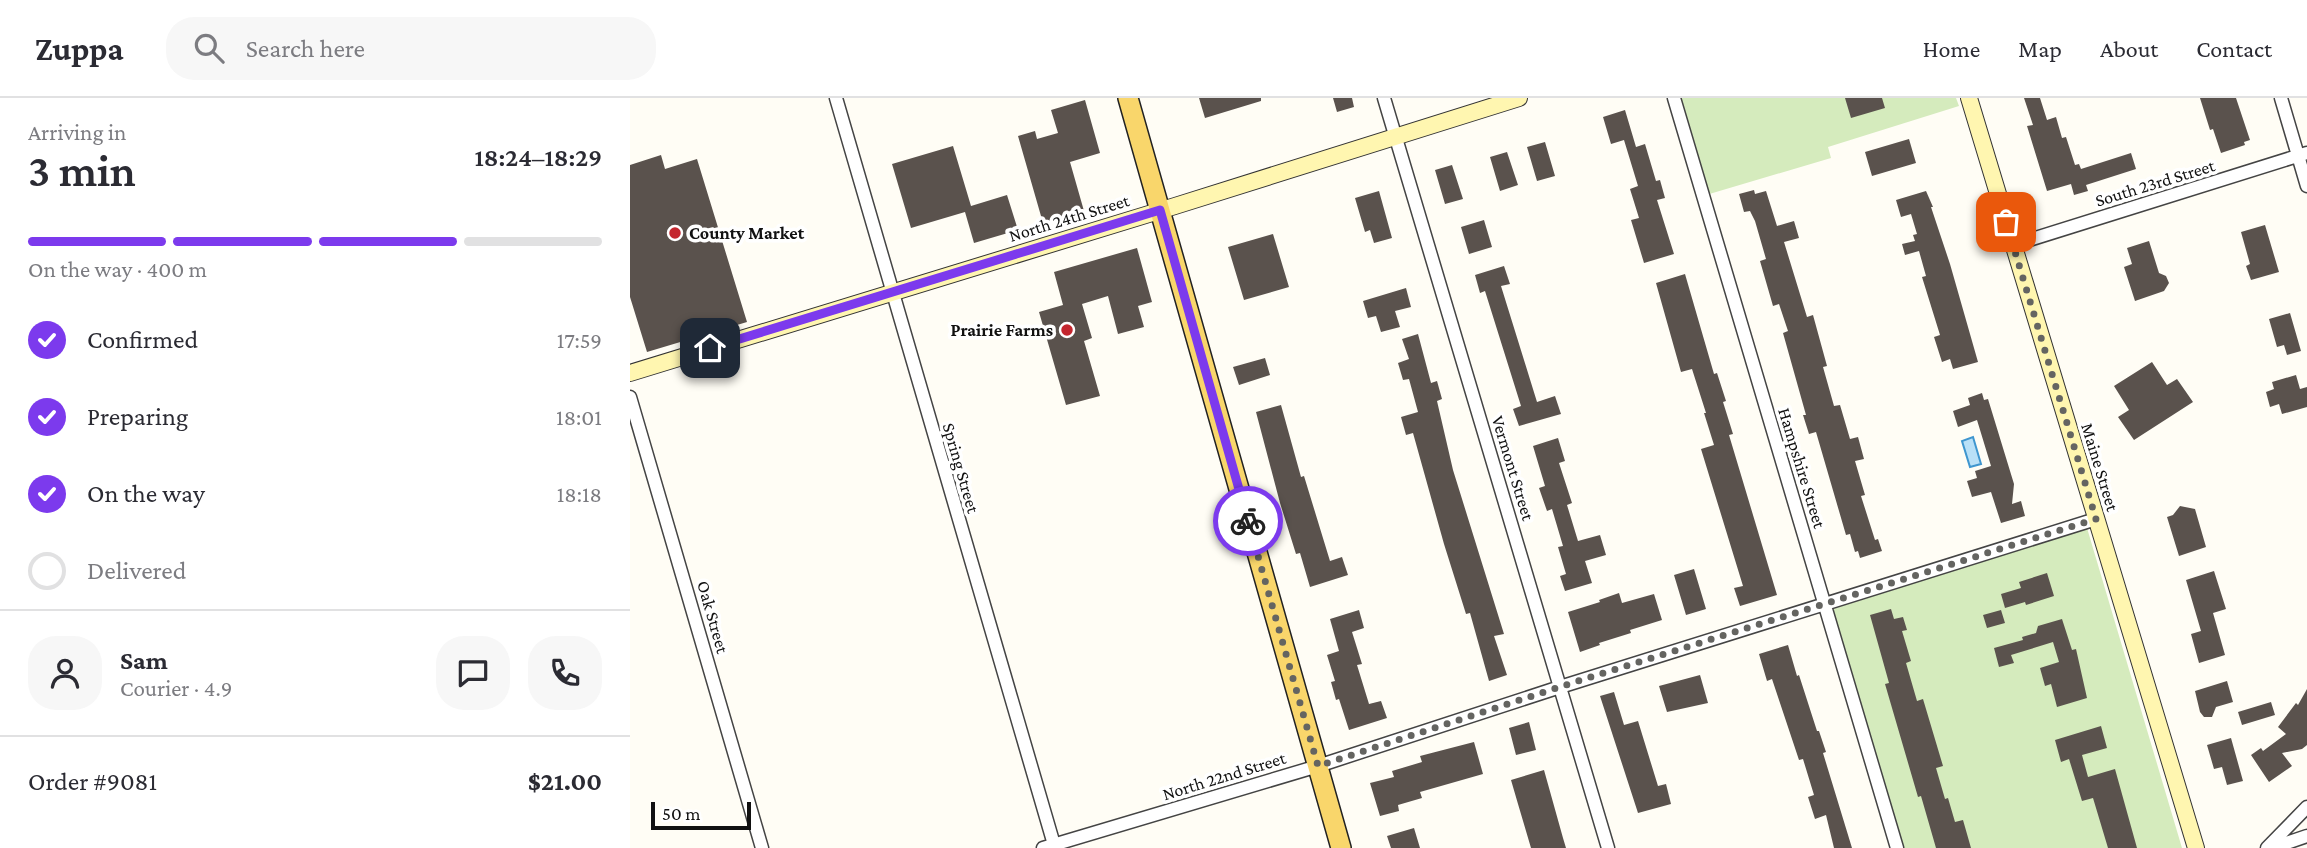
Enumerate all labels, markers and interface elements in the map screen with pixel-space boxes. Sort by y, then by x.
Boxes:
search box [166,17,656,80]
icon: search [190,29,228,67]
text: Zuppa [35,30,124,67]
text: Search here [246,34,365,63]
text: Home [1923,35,1980,62]
text: Map [2018,35,2062,62]
text: About [2100,35,2158,62]
text: Contact [2196,35,2272,62]
text: Arriving in [28,119,126,145]
text: 18:24–18:29 [474,143,602,172]
text: 3 min [28,145,136,196]
street label: South 23rd Street [2093,155,2218,211]
street label: North 24th Street [1006,190,1133,246]
pin [1976,192,2036,252]
icon: bag [1987,203,2025,241]
place label: County Market [689,223,805,243]
marker: County Market [667,225,683,241]
text: On the way · 400 m [28,256,207,282]
pin [680,318,740,378]
place label: Prairie Farms [950,320,1053,340]
icon: check [28,321,66,359]
marker: Prairie Farms [1059,322,1075,338]
text: Confirmed [87,325,198,354]
text: 17:59 [557,327,602,353]
icon: home [691,329,729,367]
icon: check [28,398,66,436]
text: Preparing [87,402,188,431]
text: 18:01 [556,404,602,430]
street label: Hampshire Street [1774,405,1830,532]
street label: Vermont Street [1488,413,1539,524]
street label: Spring Street [939,421,984,516]
street label: Maine Street [2077,421,2123,514]
icon: check [28,475,66,513]
text: On the way [87,479,205,508]
text: 18:18 [557,481,602,507]
courier [1213,486,1283,556]
icon: bike [1229,502,1267,540]
text: Delivered [87,556,186,585]
street label: Oak Street [693,578,733,657]
button: person [28,636,102,710]
button: chat [436,636,510,710]
button: phone [528,636,602,710]
text: Sam [120,646,168,675]
text: Courier · 4.9 [120,675,232,701]
street label: North 22nd Street [1160,747,1289,804]
text: Order #9081 [28,767,157,796]
text: $21.00 [528,767,602,796]
scale bar [651,799,751,831]
text: 50 m [662,803,701,824]

